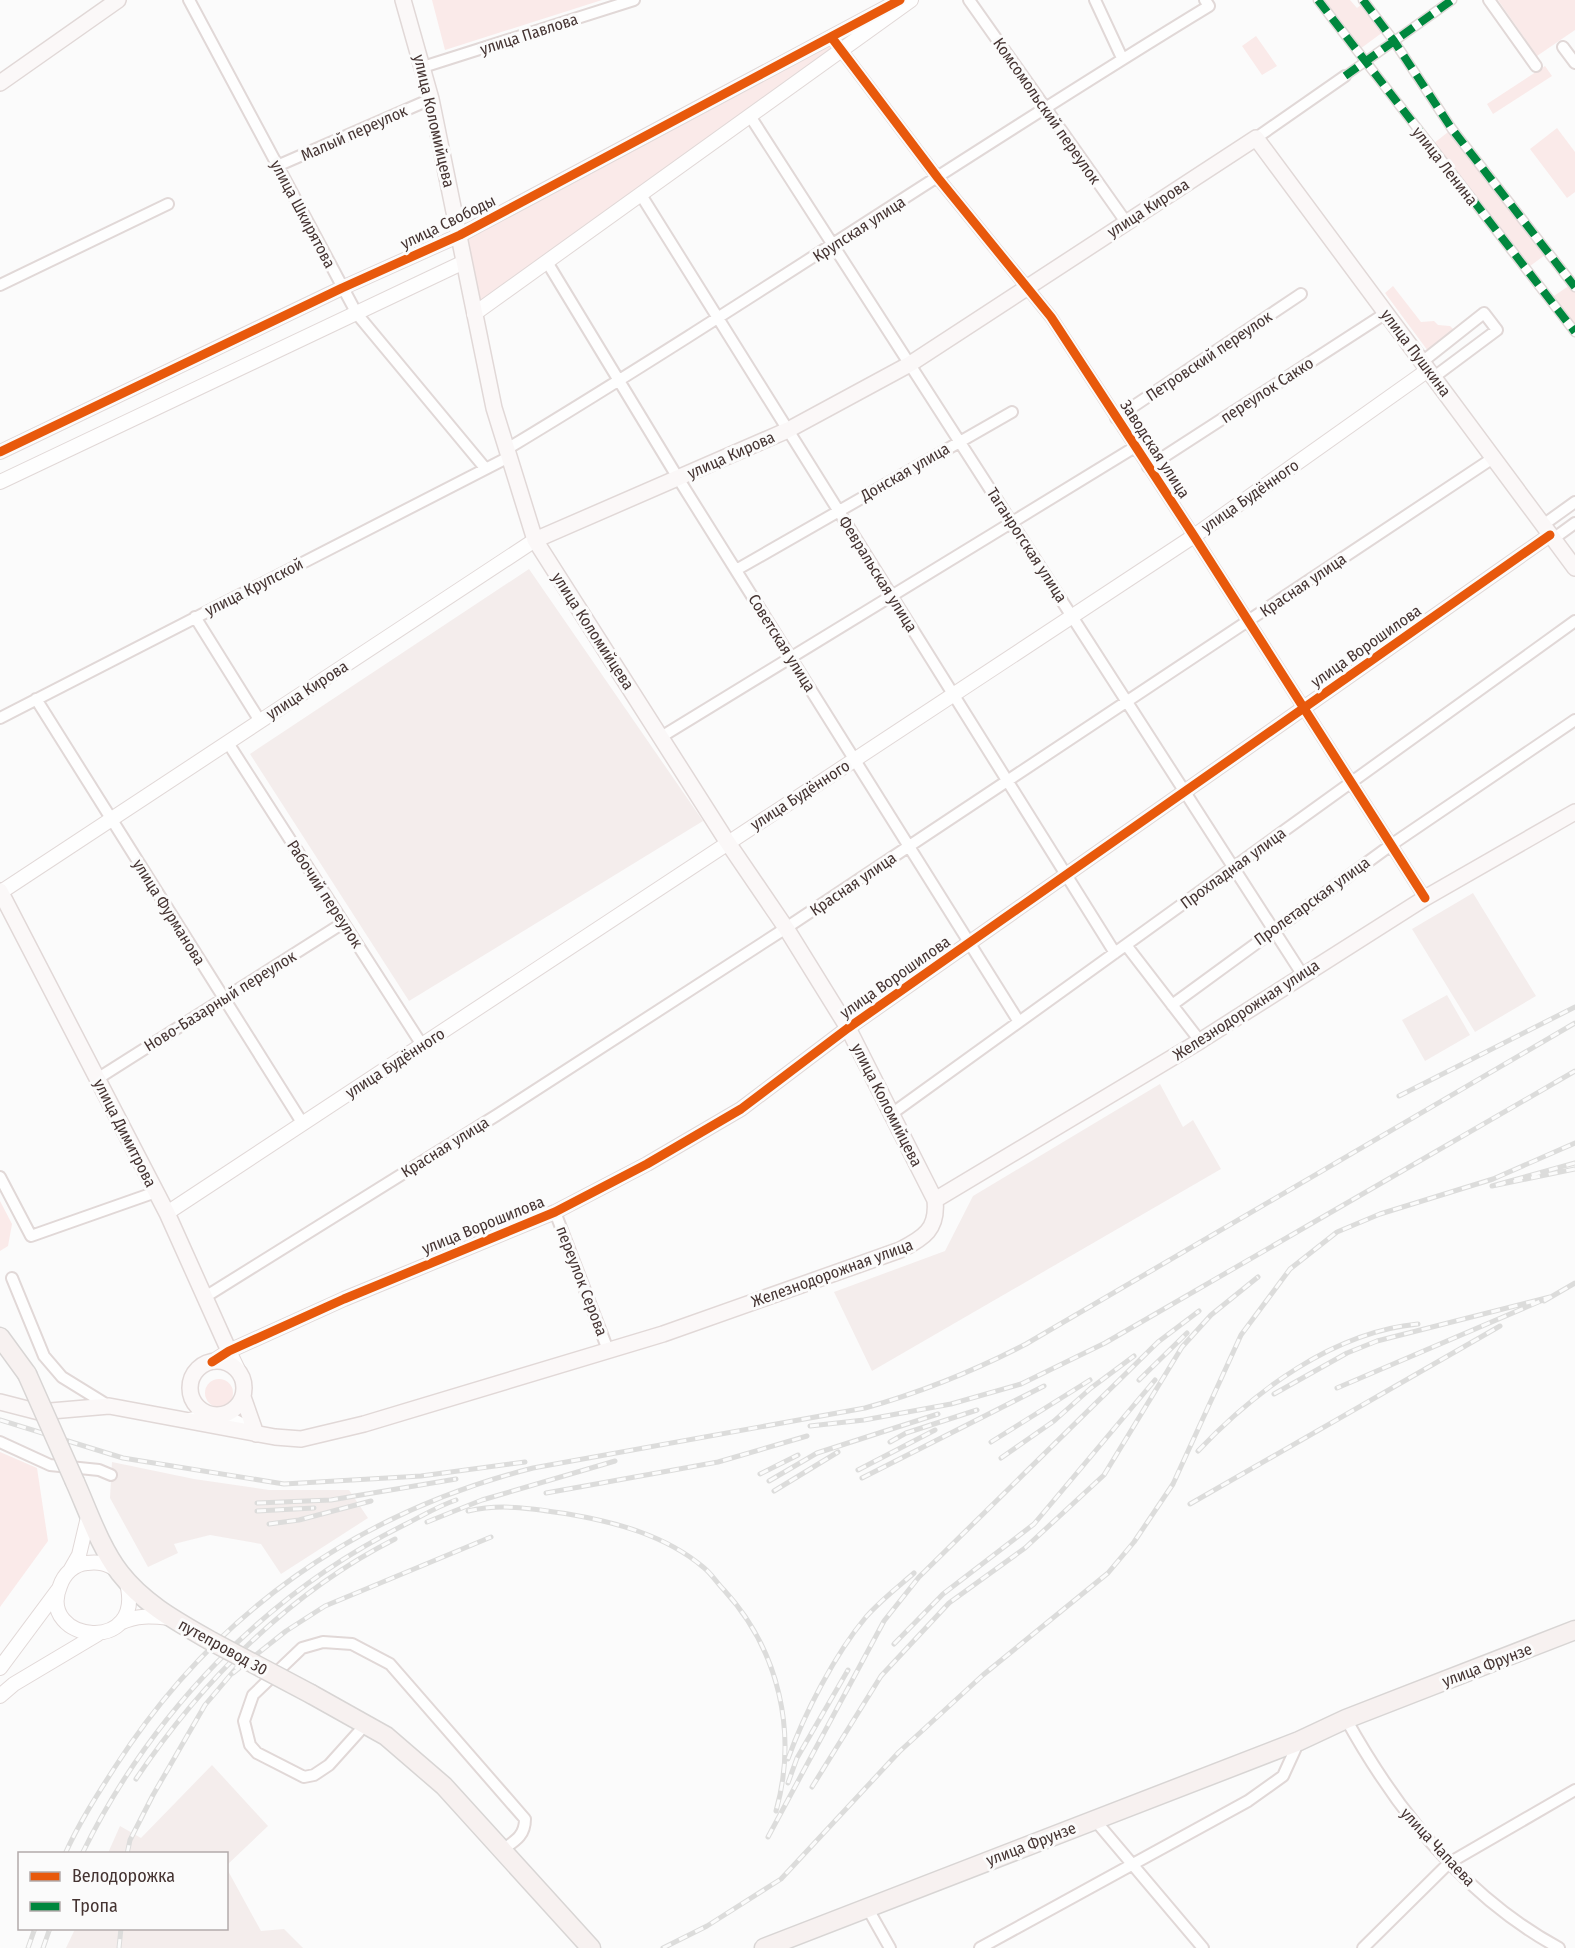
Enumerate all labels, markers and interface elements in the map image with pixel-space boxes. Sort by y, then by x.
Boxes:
street label: улица Павлова [478,9,580,59]
street label: Комсомольский переулок [989,34,1105,188]
street label: улица Коломийцева [409,53,459,190]
street label: Малый переулок [298,101,411,165]
street label: улица Ленина [1408,123,1482,209]
street label: улица Шкирятова [267,157,340,271]
street label: улица Кирова [1104,174,1193,241]
street label: улица Свободы [397,191,499,253]
street label: Крупская улица [809,192,909,266]
street label: улица Пушкина [1377,306,1455,401]
street label: Петровский переулок [1142,307,1276,405]
street label: переулок Сакко [1217,353,1317,427]
street label: Заводская улица [1116,396,1194,502]
street label: улица Кирова [684,427,778,483]
street label: Донская улица [856,439,953,506]
street label: улица Будённого [1198,455,1302,537]
street label: Таганрогская улица [983,484,1071,606]
street label: Февральская улица [835,512,921,636]
street label: Красная улица [1256,549,1350,621]
street label: улица Крупской [202,554,306,620]
street label: улица Коломийцева [548,569,638,693]
street label: Советская улица [744,591,820,695]
street label: улица Ворошилова [1307,601,1425,691]
street label: улица Кирова [263,656,352,723]
street label: улица Будённого [747,756,853,834]
street label: Прохладная улица [1177,823,1290,913]
street label: Рабочий переулок [283,836,367,952]
street label: Красная улица [806,848,900,920]
street label: Пролетарская улица [1251,853,1374,949]
street label: улица Фурманова [129,855,209,969]
street label: улица Ворошилова [836,932,954,1022]
street label: Ново-Базарный переулок [141,946,300,1056]
street label: Железнодорожная улица [1169,955,1323,1064]
street label: улица Будённого [342,1024,448,1102]
street label: улица Коломийцева [848,1040,926,1170]
street label: улица Димитрова [90,1076,161,1190]
street label: Красная улица [398,1112,492,1181]
street label: улица Ворошилова [419,1192,547,1258]
street label: переулок Серова [552,1223,612,1339]
street label: Железнодорожная улица [749,1235,916,1311]
street label: путепровод 30 [175,1615,271,1679]
street label: улица Фрунзе [1439,1639,1535,1691]
street label: улица Чапаева [1397,1804,1479,1890]
street label: улица Фрунзе [983,1818,1079,1870]
legend [18,1852,228,1930]
text: Велодорожка [72,1865,175,1887]
text: Тропа [72,1895,118,1917]

